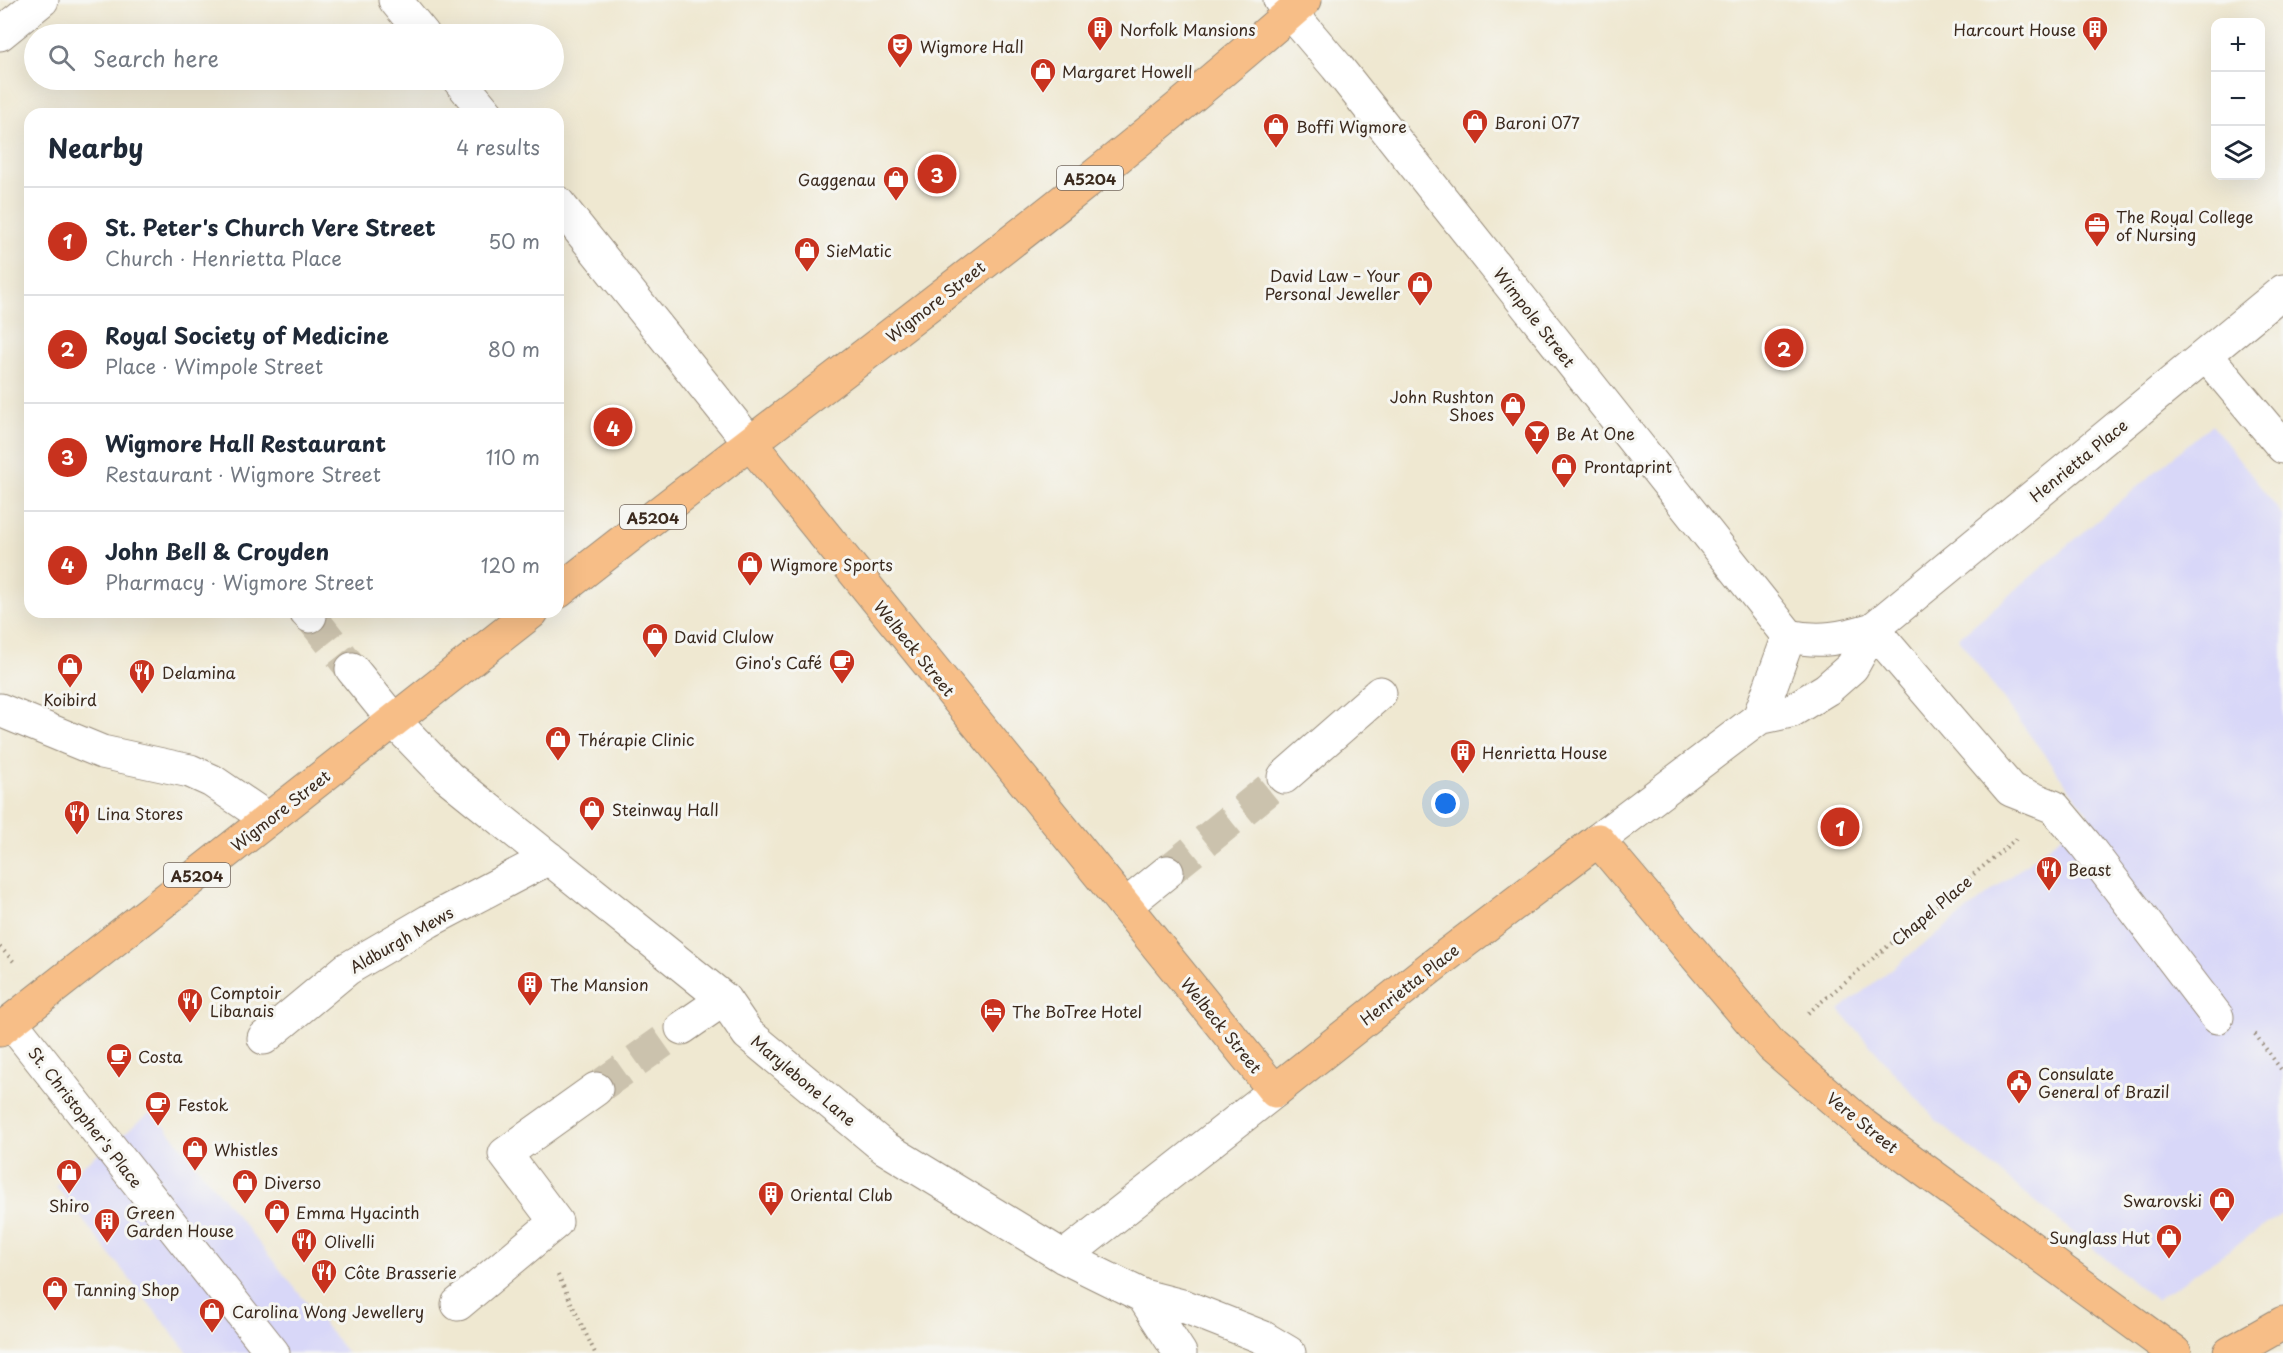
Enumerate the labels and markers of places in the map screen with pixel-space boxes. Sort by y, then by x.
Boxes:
building icon: Norfolk Mansions [1085,14,1115,52]
building icon: Harcourt House [2080,14,2110,52]
place label: Norfolk Mansions [1120,17,1255,41]
place label: Harcourt House [1953,17,2076,41]
theatre icon: Wigmore Hall [885,31,915,69]
place label: Wigmore Hall [920,34,1024,58]
shop icon: Margaret Howell [1028,56,1058,94]
place label: Margaret Howell [1062,59,1192,83]
shop icon: Baroni 077 [1460,107,1490,145]
place label: Baroni 077 [1494,110,1580,134]
shop icon: Boffi Wigmore [1261,111,1291,149]
place label: Boffi Wigmore [1296,114,1407,138]
pin: 3 [918,152,956,196]
shop icon: Gaggenau [881,164,911,202]
place label: Gaggenau [798,167,876,191]
place label: The Royal College of Nursing [2116,204,2254,246]
office icon: The Royal College of Nursing [2082,210,2112,248]
shop icon: SieMatic [792,235,822,273]
place label: SieMatic [826,238,892,262]
place label: David Law – Your Personal Jeweller [1265,263,1401,305]
shop icon: David Law – Your Personal Jeweller [1405,269,1435,307]
pin: 2 [1764,326,1804,370]
place label: John Rushton Shoes [1390,384,1494,426]
shop icon: John Rushton Shoes [1498,390,1528,428]
pin: 4 [594,404,632,450]
bar icon: Be At One [1522,418,1552,456]
place label: Be At One [1556,421,1635,445]
shop icon: Prontaprint [1549,451,1579,489]
place label: Prontaprint [1584,454,1672,478]
shop icon: Wigmore Sports [735,549,765,587]
place label: Wigmore Sports [770,552,893,576]
shop icon: David Clulow [640,621,670,659]
place label: David Clulow [674,624,774,648]
cafe icon: Gino's Café [827,647,857,685]
place label: Gino's Café [735,650,822,674]
shop icon: Koibird [55,651,85,689]
restaurant icon: Delamina [127,657,157,695]
place label: Delamina [162,660,236,684]
place label: Koibird [43,687,97,711]
shop icon: Thérapie Clinic [543,724,573,762]
place label: Thérapie Clinic [578,727,694,751]
building icon: Henrietta House [1448,737,1478,775]
place label: Henrietta House [1482,740,1608,764]
shop icon: Steinway Hall [577,794,607,832]
place label: Steinway Hall [612,797,719,821]
restaurant icon: Lina Stores [62,798,92,836]
place label: Lina Stores [97,801,183,825]
pin: 1 [1820,804,1860,850]
restaurant icon: Beast [2034,854,2064,892]
place label: Beast [2068,857,2111,881]
building icon: The Mansion [515,969,545,1007]
place label: The Mansion [550,972,649,996]
place label: Comptoir Libanais [210,980,282,1022]
restaurant icon: Comptoir Libanais [175,986,205,1024]
hotel icon: The BoTree Hotel [978,996,1008,1034]
place label: The BoTree Hotel [1012,999,1142,1023]
cafe icon: Costa [104,1041,134,1079]
place label: Costa [138,1044,183,1068]
place label: Consulate General of Brazil [2038,1061,2170,1103]
public building icon: Consulate General of Brazil [2004,1067,2034,1105]
cafe icon: Festok [143,1089,173,1127]
place label: Festok [178,1092,229,1116]
shop icon: Whistles [180,1134,210,1172]
place label: Whistles [214,1137,278,1161]
shop icon: Shiro [54,1157,84,1195]
shop icon: Diverso [230,1167,260,1205]
place label: Diverso [264,1170,321,1194]
building icon: Oriental Club [756,1179,786,1217]
place label: Oriental Club [790,1182,893,1206]
shop icon: Swarovski [2207,1185,2237,1223]
place label: Swarovski [2123,1188,2202,1212]
place label: Shiro [49,1193,89,1217]
shop icon: Emma Hyacinth [262,1197,292,1235]
place label: Green Garden House [126,1200,234,1242]
place label: Emma Hyacinth [296,1200,420,1224]
building icon: Green Garden House [92,1206,122,1244]
shop icon: Sunglass Hut [2154,1222,2184,1260]
place label: Sunglass Hut [2049,1225,2150,1249]
restaurant icon: Olivelli [289,1226,319,1264]
place label: Olivelli [324,1229,375,1253]
restaurant icon: Côte Brasserie [309,1257,339,1295]
place label: Côte Brasserie [344,1260,457,1284]
shop icon: Tanning Shop [40,1274,70,1312]
place label: Tanning Shop [74,1277,179,1301]
shop icon: Carolina Wong Jewellery [197,1296,227,1334]
place label: Carolina Wong Jewellery [232,1299,424,1323]

